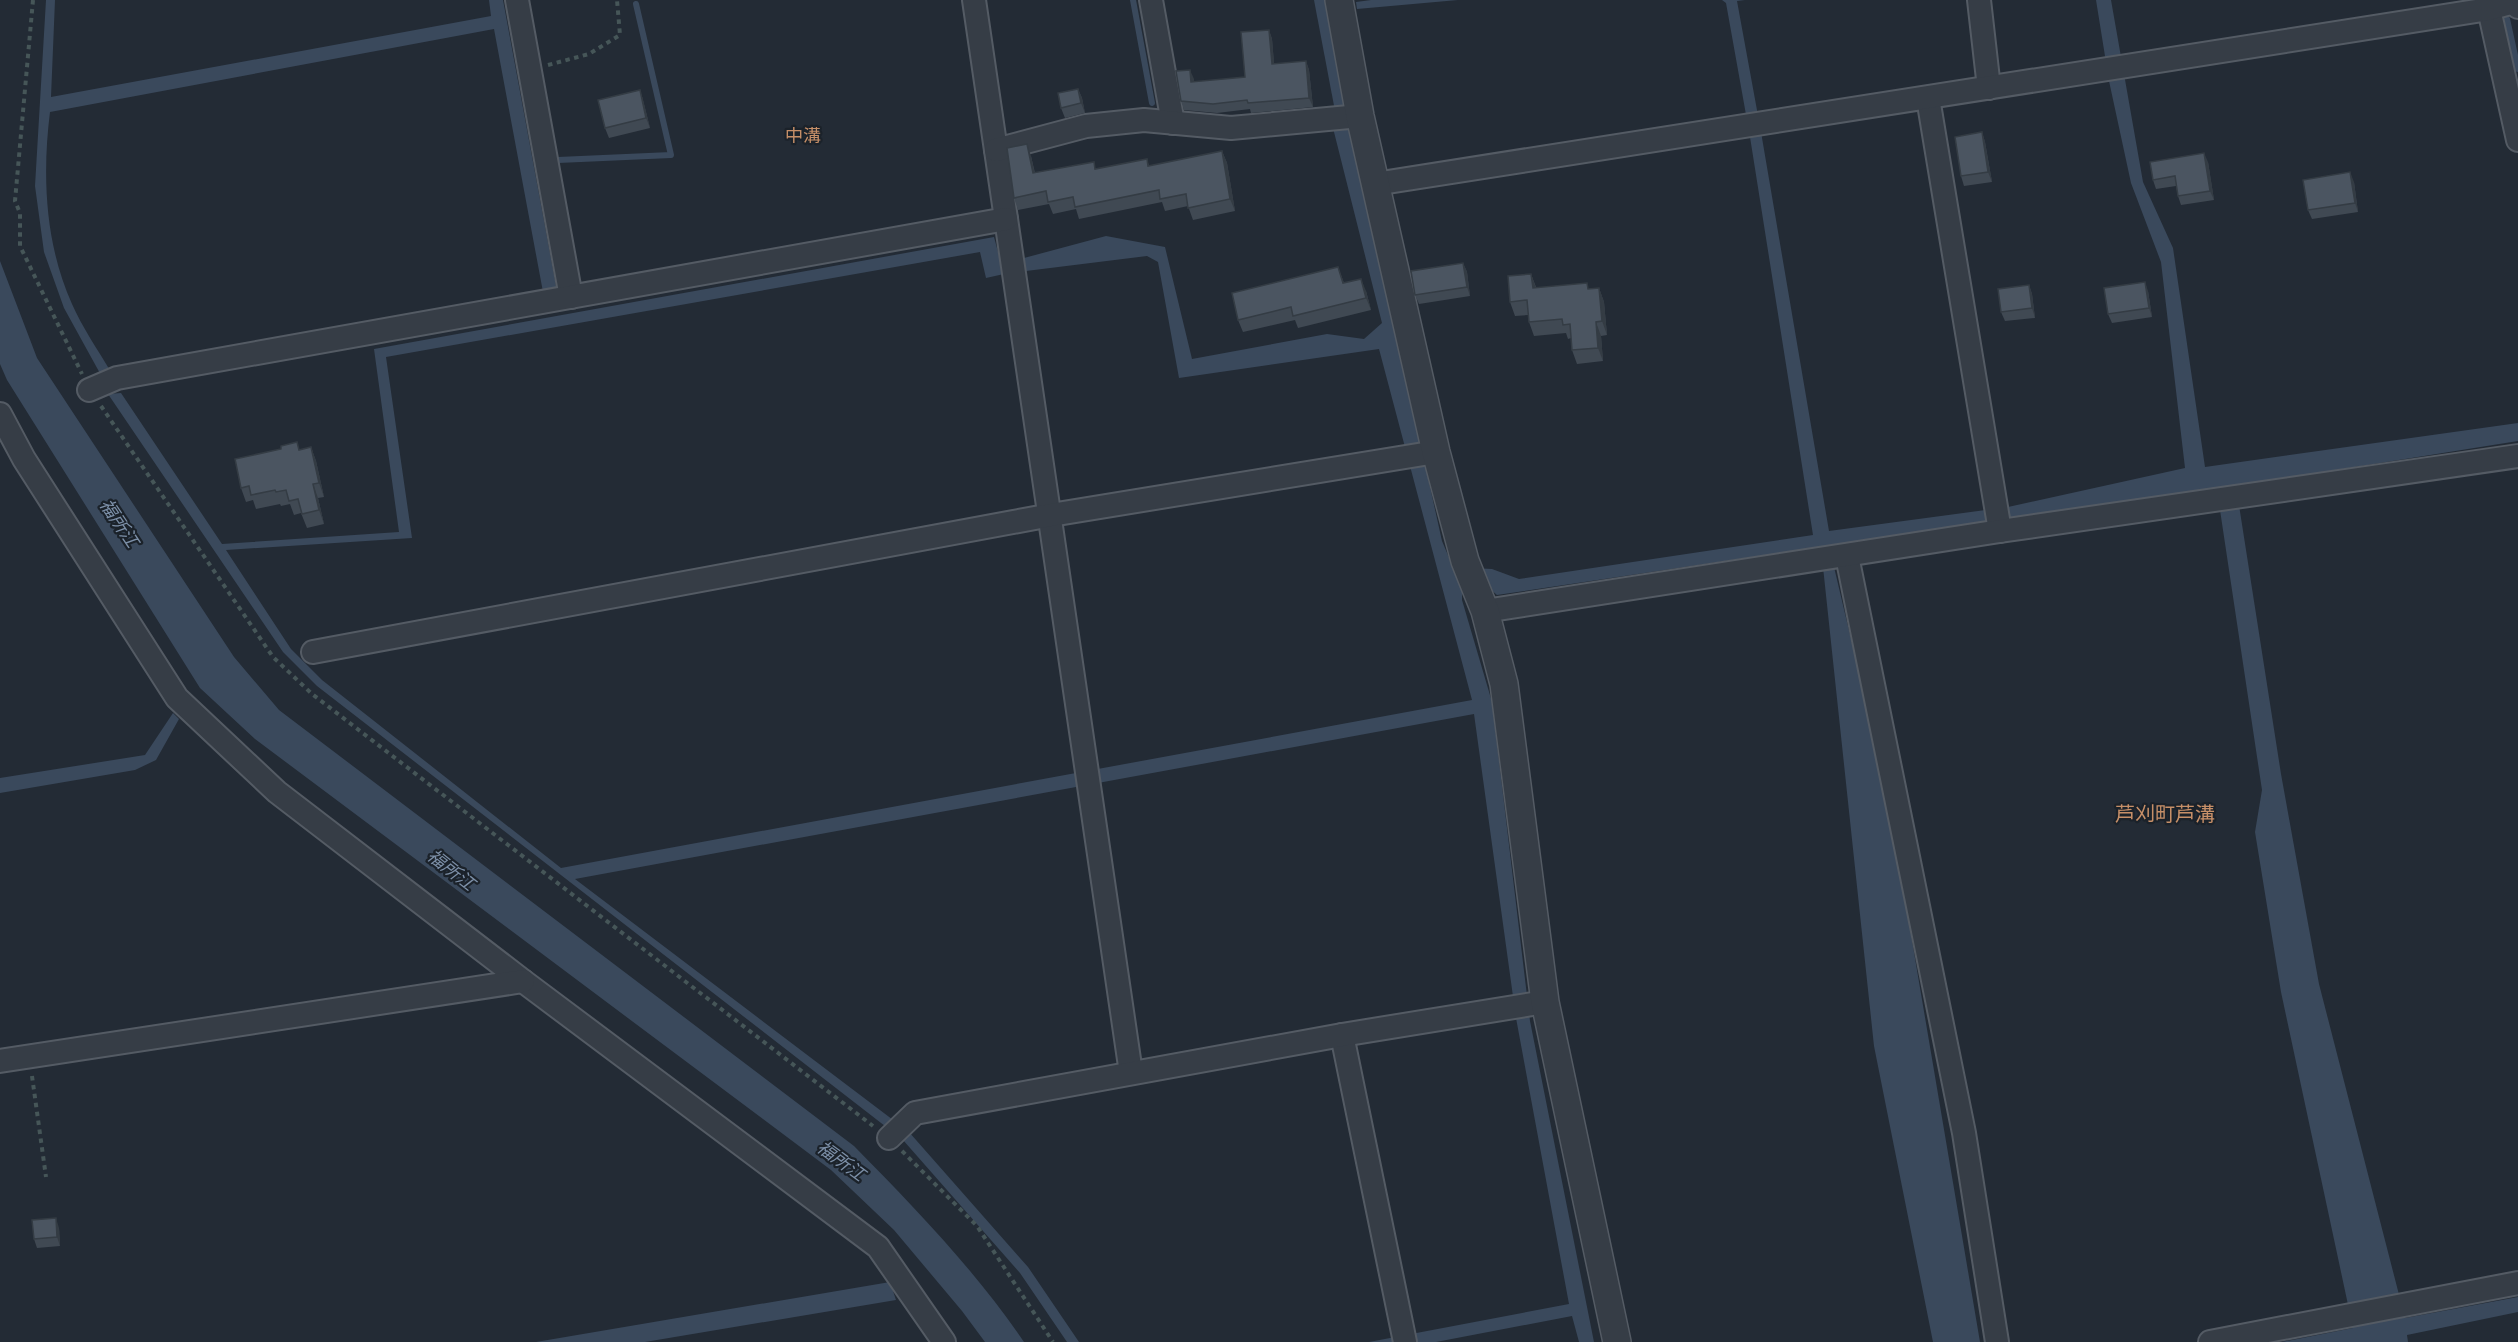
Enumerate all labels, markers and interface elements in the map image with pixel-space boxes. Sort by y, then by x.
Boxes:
district label: 中溝 [785,123,821,148]
water label: 福所江 [94,493,146,554]
district label: 芦刈町芦溝 [2115,800,2215,828]
water label: 福所江 [422,843,482,897]
water label: 福所江 [812,1135,872,1188]

